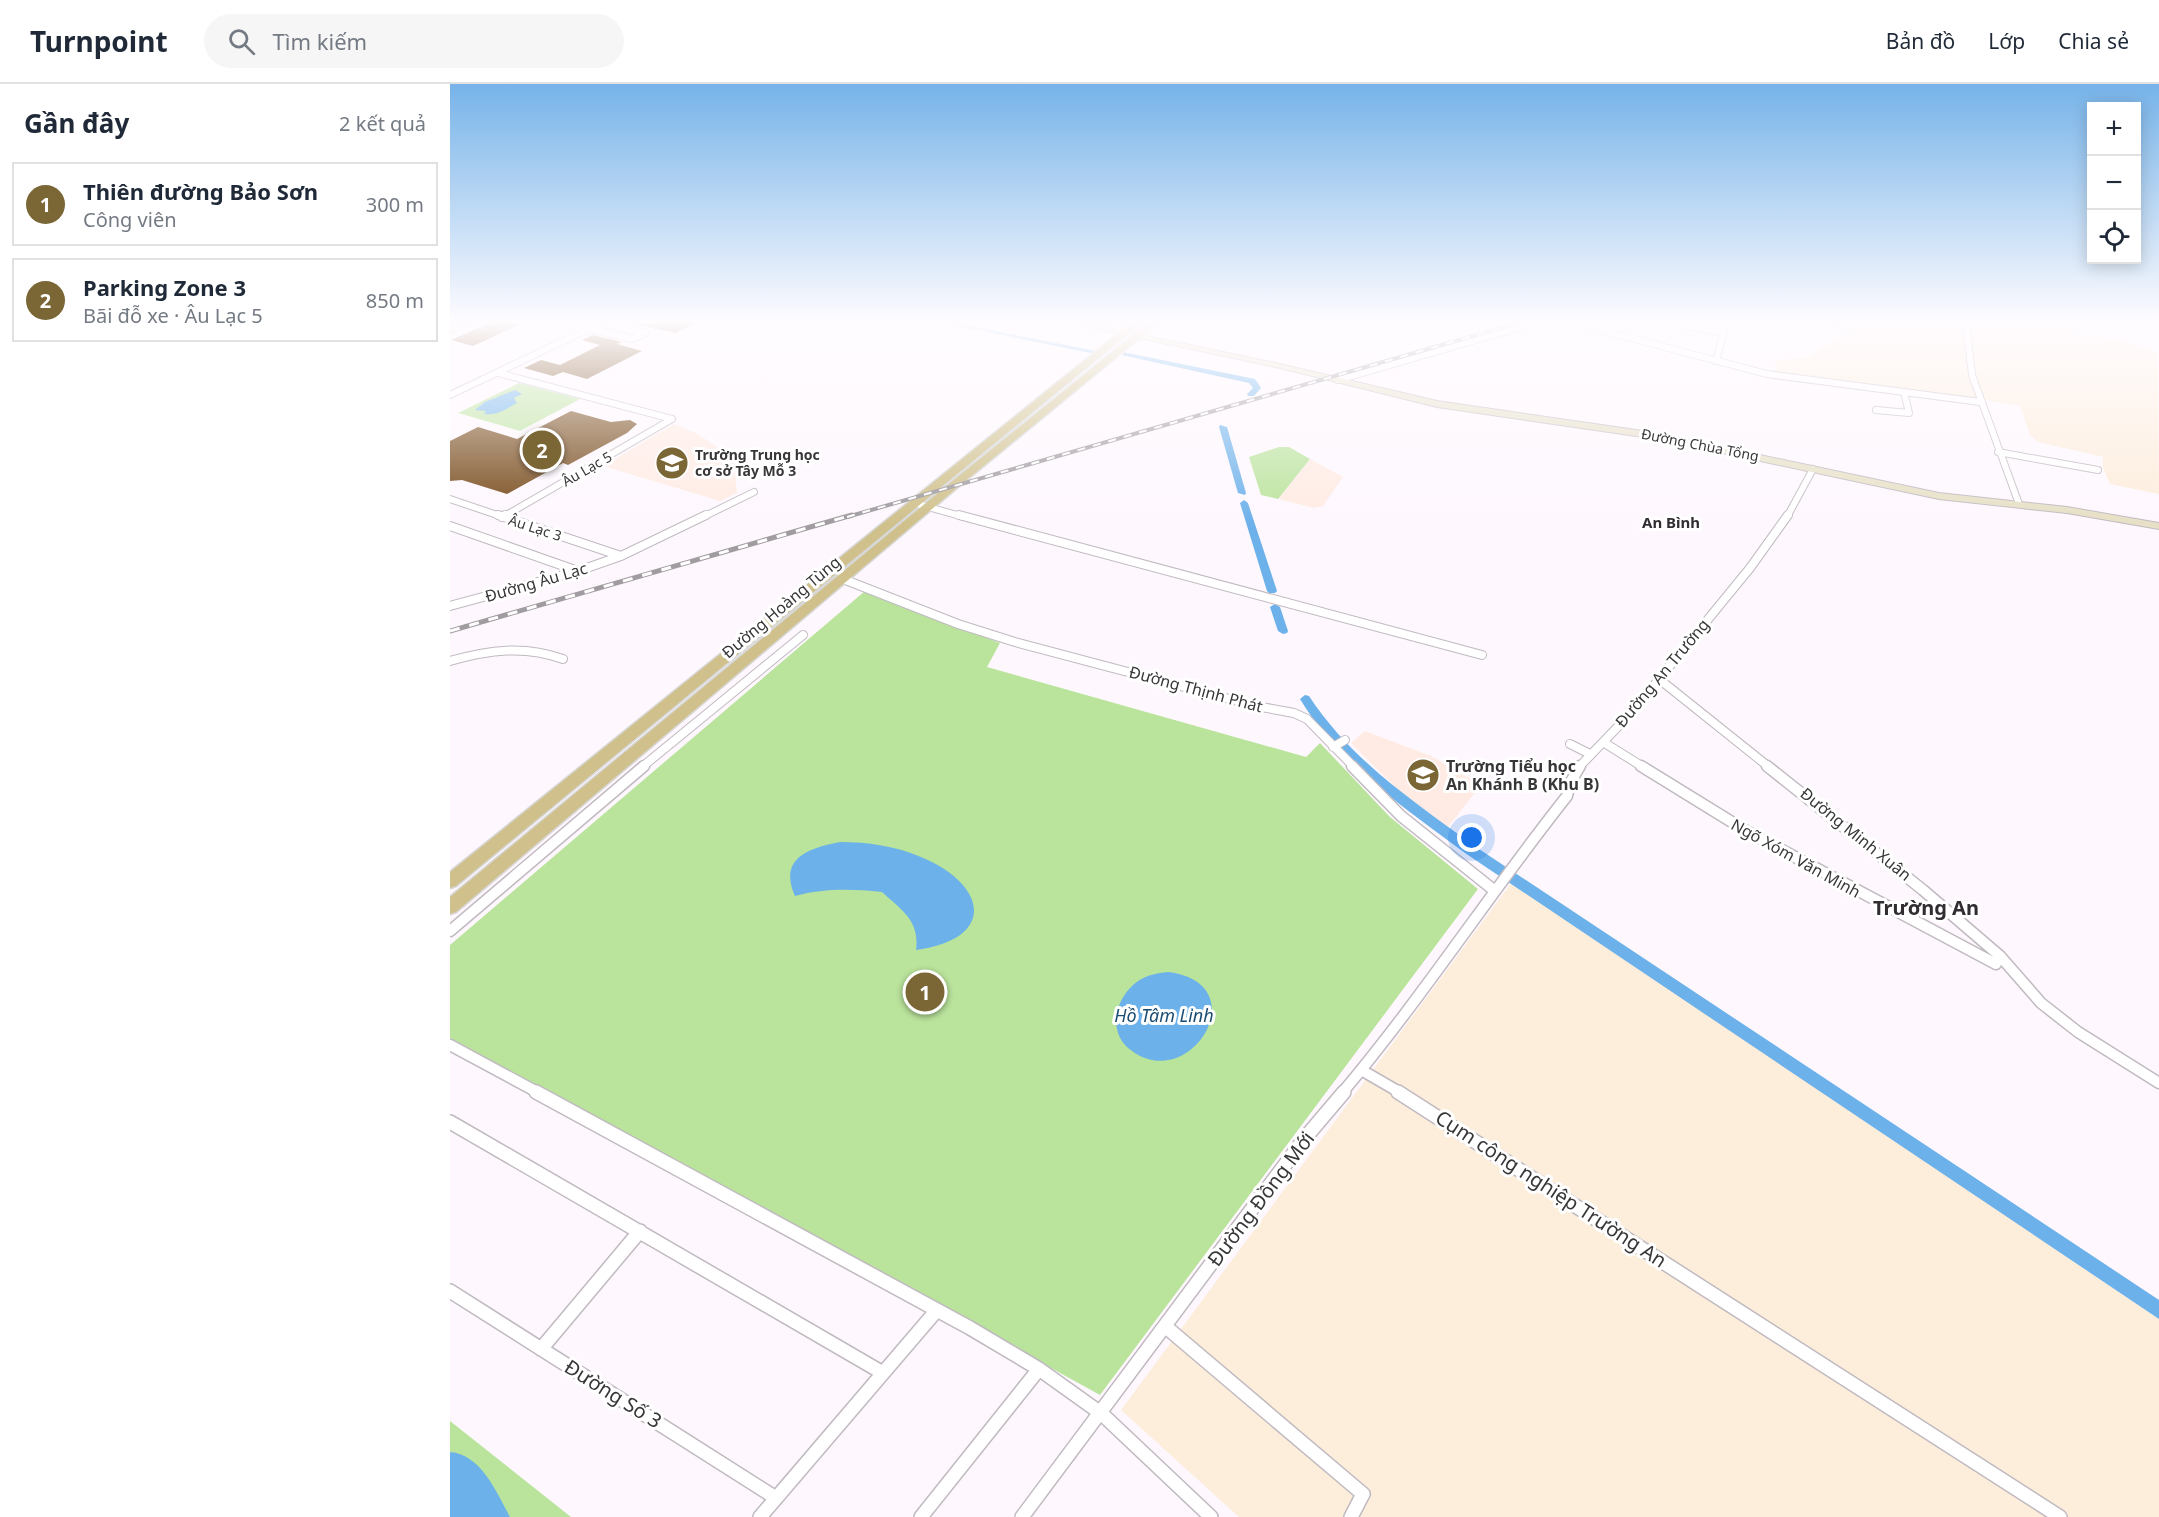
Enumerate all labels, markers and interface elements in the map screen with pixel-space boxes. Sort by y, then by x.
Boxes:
search box [204,14,624,68]
text: Turnpoint [30,22,168,60]
icon: search [225,25,258,58]
text: Tìm kiếm [273,26,367,56]
text: Bản đồ [1886,27,1955,55]
text: Lớp [1988,27,2025,55]
text: Chia sẻ [2058,27,2129,55]
map controls [2087,102,2141,264]
button: + [2087,102,2141,156]
text: Gần đây [24,105,129,141]
text: 2 kết quả [339,110,426,137]
button: − [2087,156,2141,210]
text: Thiên đường Bảo Sơn [83,176,318,206]
text: 1 [40,191,51,218]
text: 300 m [366,191,424,218]
text: Công viên [83,206,177,233]
button: locate [2087,210,2141,264]
text: Parking Zone 3 [83,272,246,302]
text: 2 [40,287,51,314]
text: 850 m [366,287,424,314]
text: Bãi đỗ xe · Âu Lạc 5 [83,302,263,329]
street label: Đường Chùa Tổng [1640,424,1760,465]
pin: 2 [522,428,562,472]
school or university icon: Trường Trung học cơ sở Tây Mỗ 3 [654,445,690,481]
place label: Trường Trung học cơ sở Tây Mỗ 3 [695,445,820,480]
street label: Âu Lạc 5 [558,447,615,490]
street label: Âu Lạc 3 [506,510,564,545]
district label: An Bình [1642,512,1700,532]
street label: Đường Hoàng Tùng [717,551,845,663]
street label: Đường Âu Lạc [482,557,590,607]
street label: Đường An Trường [1610,614,1714,732]
street label: Đường Thịnh Phát [1127,661,1265,717]
place label: Trường Tiểu học An Khánh B (Khu B) [1446,755,1599,795]
school or university icon: Trường Tiểu học An Khánh B (Khu B) [1405,757,1441,793]
street label: Đường Minh Xuân [1796,782,1916,886]
street label: Ngõ Xóm Văn Minh [1727,813,1865,903]
your location [1457,823,1486,852]
district label: Trường An [1873,894,1979,921]
pin: 1 [906,970,944,1014]
water label: Hồ Tâm Linh [1114,1003,1214,1027]
street label: Cụm công nghiệp Trường An [1430,1104,1672,1274]
street label: Đường Đồng Mới [1201,1126,1320,1272]
street label: Đường Số 3 [559,1353,667,1434]

